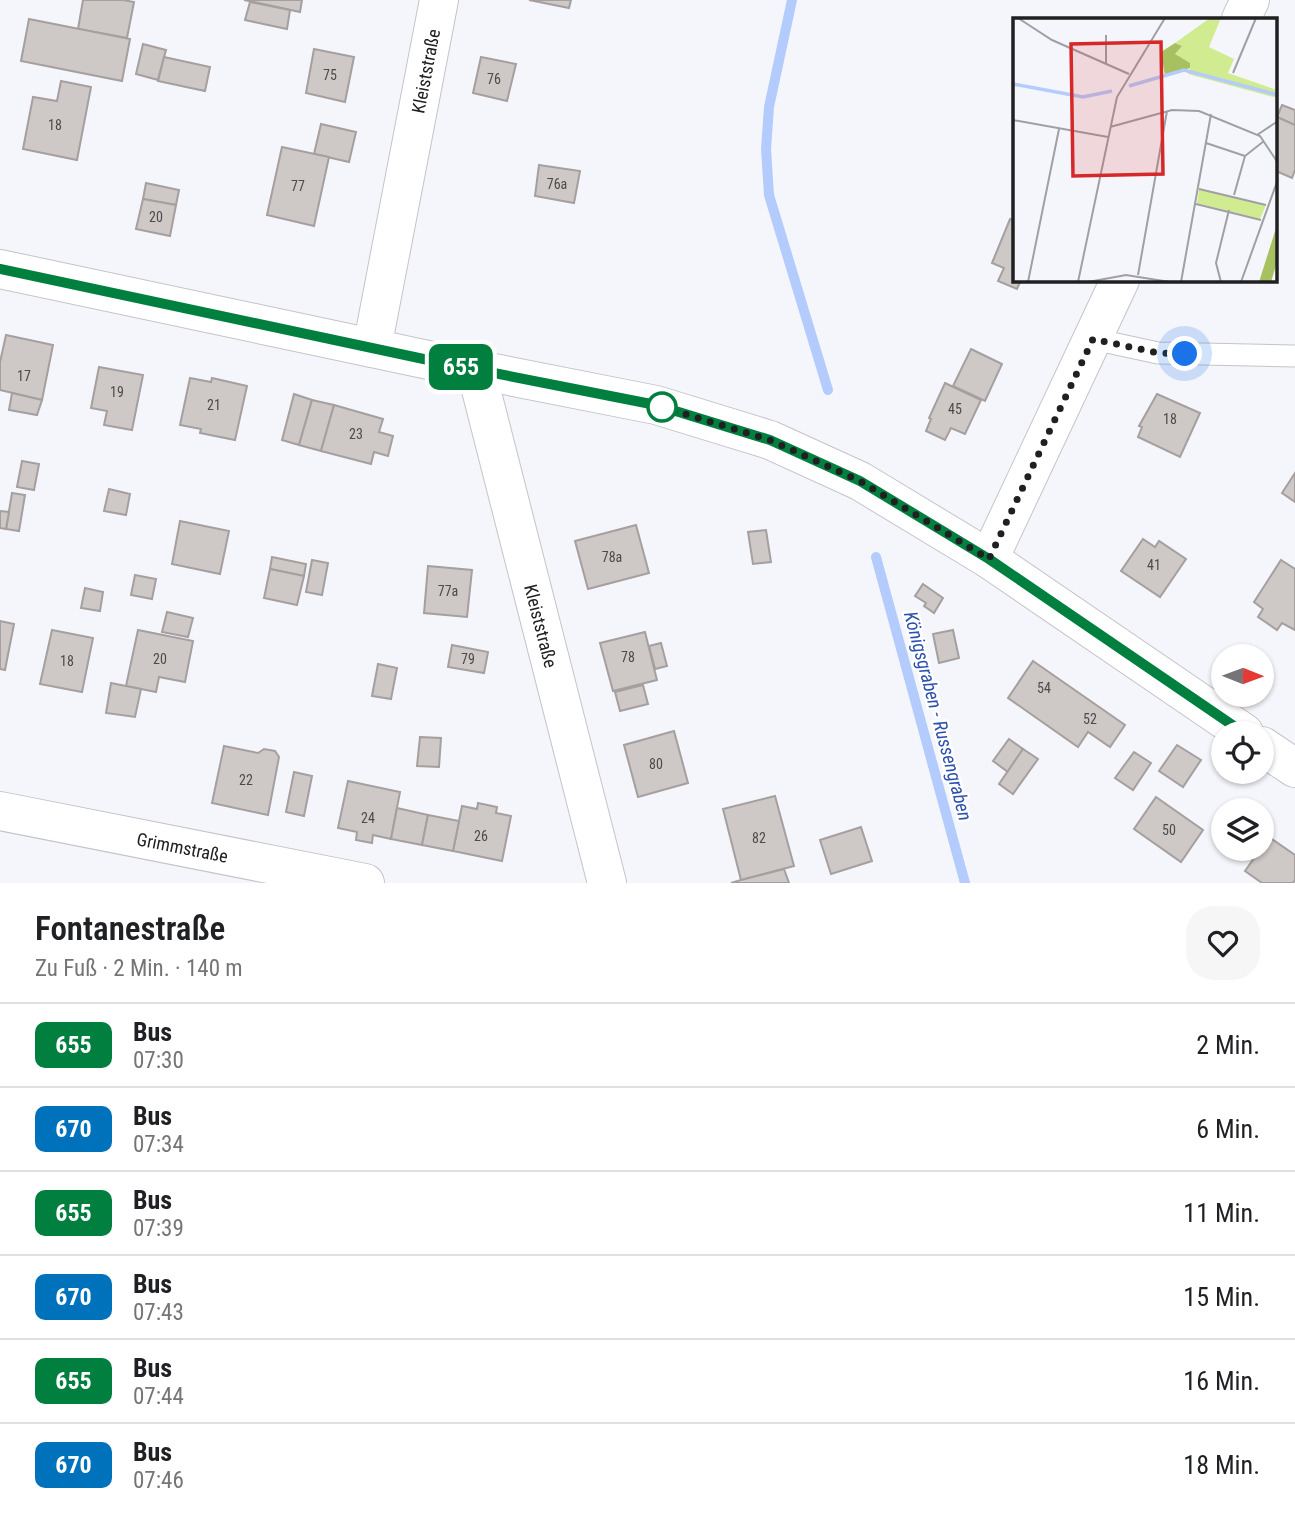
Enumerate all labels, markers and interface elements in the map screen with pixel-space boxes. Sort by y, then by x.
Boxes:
inset map [1013,18,1278,282]
street label: Kleiststraße [407,27,444,115]
house number: 75 [323,67,337,83]
house number: 76 [487,71,501,87]
house number: 18 [48,117,62,133]
house number: 76a [547,176,567,192]
house number: 77 [291,178,305,194]
house number: 20 [149,209,163,225]
your location [1167,336,1202,371]
line badge: 655 [421,344,501,390]
text: 655 [443,353,479,381]
house number: 17 [17,368,31,384]
house number: 19 [110,384,124,400]
unlabelled marker [647,392,677,422]
house number: 21 [207,397,221,413]
house number: 45 [948,401,962,417]
house number: 18 [1163,411,1177,427]
house number: 23 [349,426,363,442]
house number: 78a [602,549,622,565]
house number: 41 [1147,557,1161,573]
street label: Kleiststraße [521,582,562,670]
house number: 77a [438,583,458,599]
water label: Königsgraben - Russengraben [899,609,977,823]
north arrow [1211,644,1274,707]
map controls [1211,644,1274,861]
house number: 78 [621,649,635,665]
house number: 20 [153,651,167,667]
house number: 79 [461,651,475,667]
house number: 18 [60,653,74,669]
house number: 54 [1037,680,1051,696]
house number: 52 [1083,711,1097,727]
button: locate [1211,721,1274,784]
house number: 80 [649,756,663,772]
house number: 22 [239,772,253,788]
button: layers [1211,798,1274,861]
house number: 24 [361,810,375,826]
house number: 50 [1162,822,1176,838]
street label: Grimmstraße [135,828,230,866]
house number: 26 [474,828,488,844]
house number: 82 [752,830,766,846]
button: heart [1186,906,1260,980]
text: Fontanestraße [35,909,225,948]
text: Zu Fuß · 2 Min. · 140 m [35,955,243,982]
text: Bus [133,1017,172,1047]
text: 2 Min. [1196,1030,1260,1060]
text: 655 [55,1031,92,1059]
text: 07:30 [133,1047,184,1074]
text: Bus [133,1101,172,1131]
text: 6 Min. [1196,1114,1260,1144]
text: 670 [55,1115,92,1143]
text: 07:34 [133,1131,184,1158]
text: Bus [133,1185,172,1215]
text: 11 Min. [1183,1198,1260,1228]
text: 655 [55,1199,92,1227]
text: 07:39 [133,1215,184,1242]
text: Bus [133,1269,172,1299]
text: 15 Min. [1183,1282,1260,1312]
text: 670 [55,1283,92,1311]
text: 07:43 [133,1299,184,1326]
text: Bus [133,1353,172,1383]
text: 16 Min. [1183,1366,1260,1396]
text: 655 [55,1367,92,1395]
text: 07:44 [133,1383,184,1410]
text: Bus [133,1437,172,1467]
text: 18 Min. [1183,1450,1260,1480]
text: 670 [55,1451,92,1479]
text: 07:46 [133,1467,184,1494]

